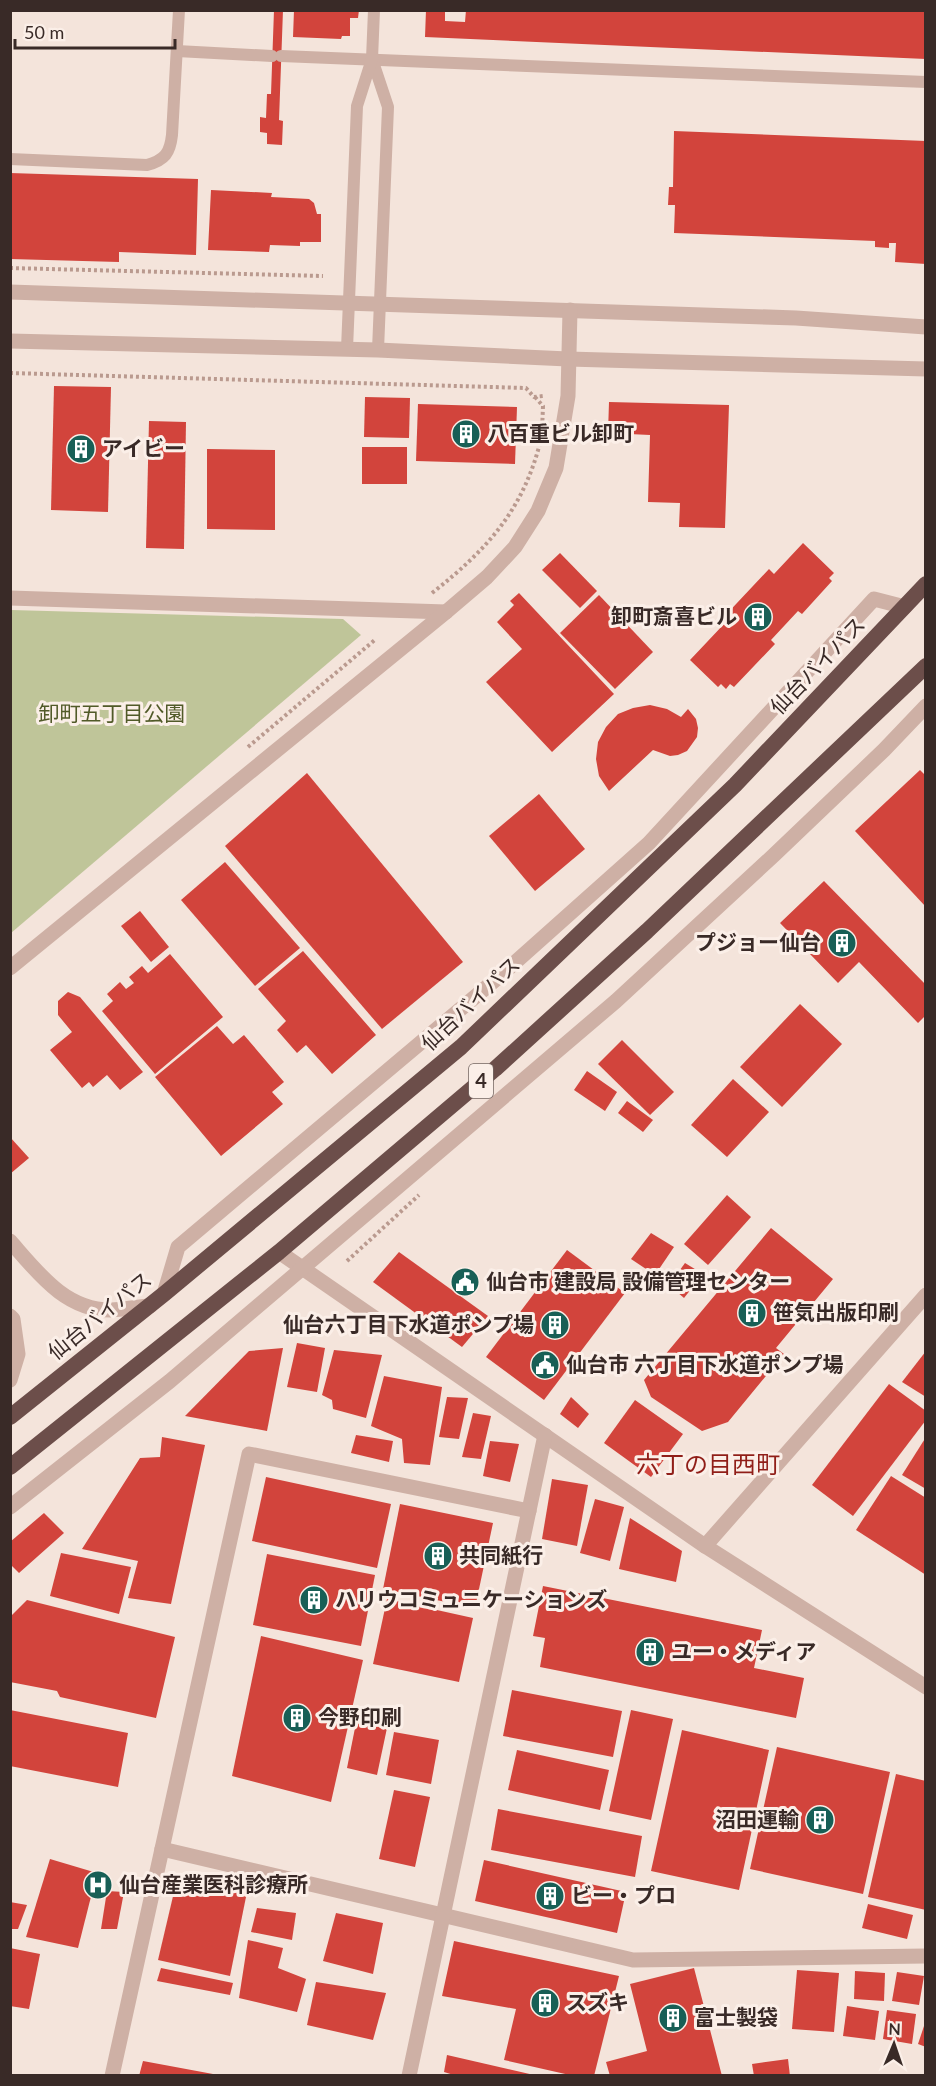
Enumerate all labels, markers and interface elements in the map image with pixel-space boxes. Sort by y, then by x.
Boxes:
scale bar [15,12,176,50]
text: 50 m [24,21,64,43]
building icon: 八百重ビル卸町 [450,418,482,450]
place label: 八百重ビル卸町 [487,420,634,445]
building icon: アイビー [65,433,97,465]
place label: アイビー [102,435,185,460]
building icon: 卸町斎喜ビル [742,601,774,633]
place label: 卸町斎喜ビル [611,603,737,628]
street label: 仙台バイパス [764,611,870,719]
park label: 卸町五丁目公園 [39,700,186,725]
building icon: プジョー仙台 [826,927,858,959]
place label: プジョー仙台 [695,929,821,954]
street label: 仙台バイパス [416,951,524,1055]
road number: 4 [469,1064,493,1098]
street label: 仙台バイパス [42,1266,156,1364]
public building icon: 仙台市 建設局 設備管理センター [449,1266,481,1298]
place label: 仙台市 建設局 設備管理センター [486,1268,790,1293]
building icon: 笹気出版印刷 [736,1297,768,1329]
place label: 笹気出版印刷 [773,1299,899,1324]
building icon: 仙台六丁目下水道ポンプ場 [539,1309,571,1341]
place label: 仙台六丁目下水道ポンプ場 [283,1311,534,1336]
public building icon: 仙台市 六丁目下水道ポンプ場 [529,1349,561,1381]
place label: 仙台市 六丁目下水道ポンプ場 [566,1351,843,1376]
district label: 六丁の目西町 [636,1449,780,1478]
building icon: 共同紙行 [422,1540,454,1572]
place label: 共同紙行 [459,1542,543,1567]
building icon: ハリウコミュニケーションズ [298,1584,330,1616]
place label: ハリウコミュニケーションズ [335,1586,607,1611]
building icon: ユー・メディア [634,1636,666,1668]
place label: ユー・メディア [671,1638,817,1663]
building icon: 今野印刷 [281,1702,313,1734]
place label: 今野印刷 [318,1704,402,1729]
building icon: 沼田運輸 [804,1804,836,1836]
place label: 沼田運輸 [715,1806,799,1831]
hospital icon: 仙台産業医科診療所 [82,1869,114,1901]
place label: 仙台産業医科診療所 [119,1871,308,1896]
building icon: ビー・プロ [534,1880,566,1912]
place label: ビー・プロ [571,1882,676,1907]
building icon: スズキ [529,1987,561,2019]
place label: スズキ [566,1989,629,2014]
building icon: 富士製袋 [657,2002,689,2034]
place label: 富士製袋 [694,2004,778,2029]
north arrow [864,2014,924,2074]
text: N [888,2019,901,2038]

